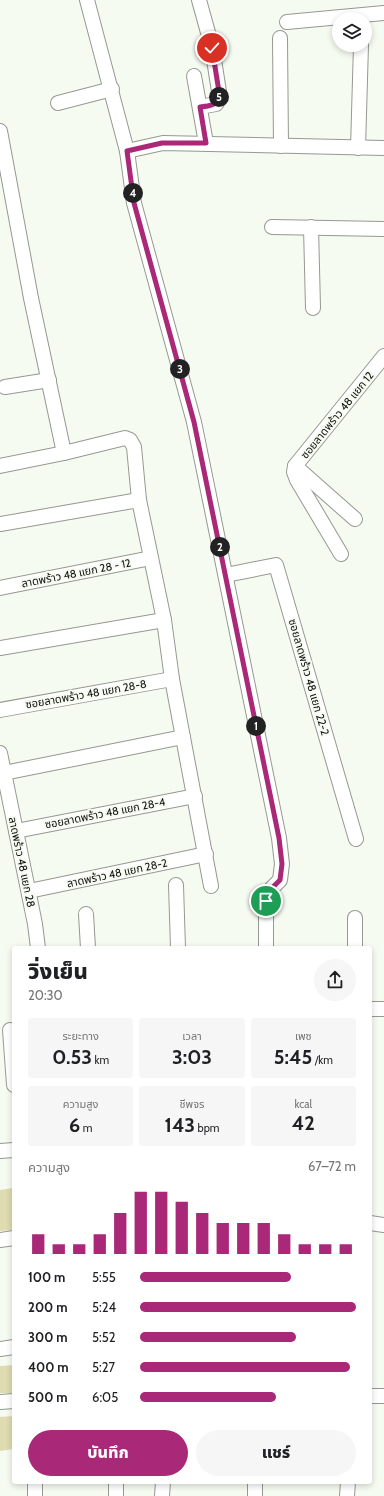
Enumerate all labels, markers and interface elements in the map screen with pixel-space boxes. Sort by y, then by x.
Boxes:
map controls [332,12,372,52]
button: layers [332,12,372,52]
pin [195,31,229,65]
icon: check [201,37,223,59]
pin: 5 [209,87,229,107]
text: 5 [216,90,222,104]
pin: 4 [123,183,143,203]
text: 4 [130,186,136,200]
pin: 3 [170,359,190,379]
text: 3 [177,362,183,376]
street label: ซอยลาดพร้าว 48 แยก 12 [298,368,377,461]
pin: 2 [210,537,230,557]
text: 2 [217,540,223,554]
street label: ลาดพร้าว 48 แยก 28 - 12 [20,555,132,590]
street label: ซอยลาดพร้าว 48 แยก 22-2 [286,617,332,737]
street label: ซอยลาดพร้าว 48 แยก 28-8 [24,676,148,712]
pin: 1 [246,716,266,736]
text: 1 [254,719,258,733]
street label: ซอยลาดพร้าว 48 แยก 28-4 [44,794,167,832]
street label: ลาดพร้าว 48 แยก 28 [6,815,38,909]
street label: ลาดพร้าว 48 แยก 28-2 [65,855,169,891]
pin [249,884,283,918]
icon: arrive [255,890,277,912]
text: วิ่งเย็น [28,958,88,985]
button: share [314,959,356,1001]
text: 20:30 [28,987,63,1003]
text: ระยะทาง [62,1029,99,1043]
text: เวลา [182,1029,202,1043]
text: เพซ [295,1029,312,1043]
text: 0.53 [52,1045,92,1069]
text: 3:03 [172,1045,212,1069]
text: 5:45 [274,1045,312,1069]
text: km [92,1053,109,1067]
text: /km [312,1053,333,1067]
text: ความสูง [63,1097,98,1111]
text: ชีพจร [180,1097,204,1111]
text: kcal [295,1097,312,1111]
text: 42 [292,1111,315,1135]
text: 6 [69,1113,80,1137]
text: 143 [165,1113,195,1137]
text: m [80,1121,92,1135]
text: bpm [195,1121,219,1135]
text: 67–72 m [308,1158,356,1174]
text: ความสูง [28,1159,70,1175]
text: 100 m [28,1269,65,1285]
text: 5:55 [92,1269,116,1285]
text: 200 m [28,1299,67,1315]
text: 5:24 [92,1299,116,1315]
text: 300 m [28,1329,68,1345]
text: 5:52 [92,1329,116,1345]
text: 400 m [28,1359,69,1375]
text: 5:27 [92,1359,115,1375]
text: 500 m [28,1389,68,1405]
text: 6:05 [92,1389,118,1405]
button: บันทึก [28,1430,188,1476]
button: แชร์ [196,1430,356,1476]

